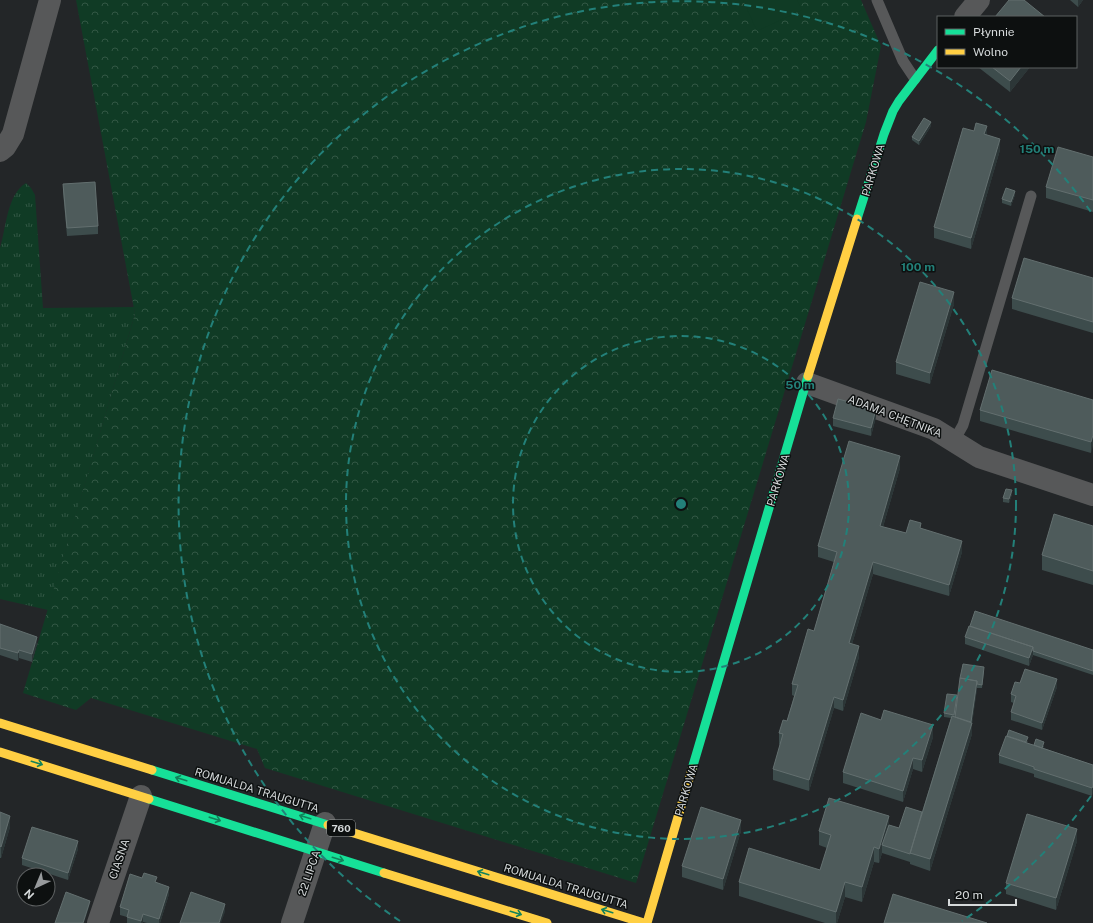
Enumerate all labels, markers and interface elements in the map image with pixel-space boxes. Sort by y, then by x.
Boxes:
legend [937,16,1077,68]
text: Płynnie [973,25,1015,39]
text: Wolno [973,45,1008,59]
street label: PARKOWA [859,142,887,198]
text: 150 m [1020,142,1054,156]
text: 100 m [901,260,935,274]
text: 50 m [785,378,815,392]
street label: ADAMA CHĘTNIKA [846,393,944,440]
street label: PARKOWA [764,452,792,508]
centre of rings [674,497,688,511]
one-way arrow [31,760,44,767]
street label: PARKOWA [672,762,700,818]
street label: ROMUALDA TRAUGUTTA [193,765,321,815]
one-way arrow [175,774,187,782]
one-way arrow [299,813,312,820]
one-way arrow [208,816,221,823]
road number: 760 [327,820,355,836]
street label: CIASNA [107,837,132,881]
street label: 22 LIPCA [296,848,322,897]
one-way arrow [332,856,345,863]
street label: ROMUALDA TRAUGUTTA [502,861,630,911]
north arrow [16,867,56,907]
one-way arrow [477,869,490,876]
scale bar [949,881,1016,907]
text: N [22,887,36,901]
text: 20 m [955,888,983,902]
one-way arrow [601,907,614,914]
one-way arrow [510,910,522,918]

